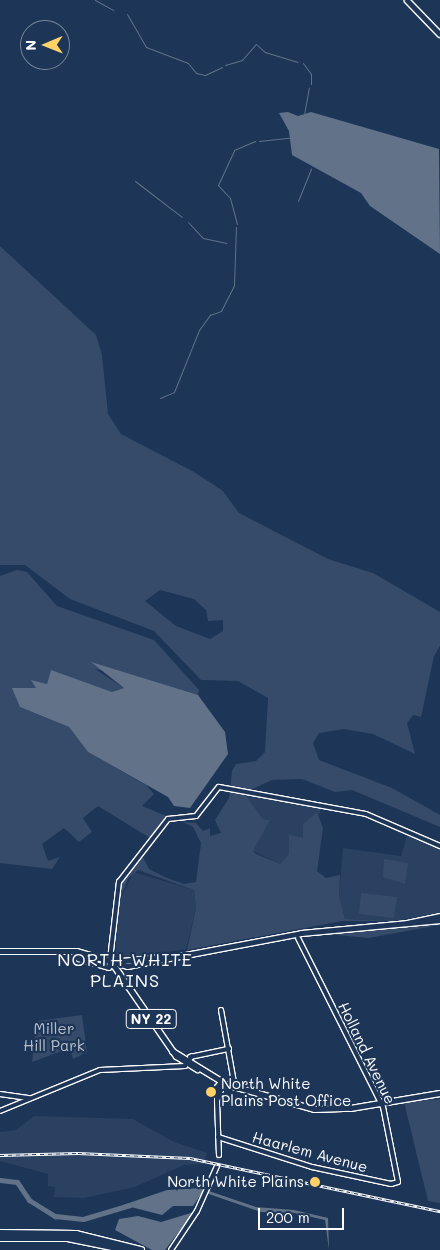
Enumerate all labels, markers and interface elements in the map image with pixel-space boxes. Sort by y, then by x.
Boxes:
north arrow [20,20,70,70]
text: N [21,40,40,51]
district label: NORTH WHITE PLAINS [56,949,194,992]
street label: Holland Avenue [335,999,399,1107]
road number: NY 22 [125,1008,177,1030]
park label: Miller Hill Park [23,1019,85,1054]
place label: North White Plains Post Office [221,1074,351,1109]
marker: North White Plains Post Office [205,1086,217,1098]
street label: Haarlem Avenue [250,1128,370,1176]
place label: North White Plains [167,1173,304,1191]
marker: North White Plains [308,1175,322,1189]
scale bar [260,1198,346,1230]
text: 200 m [266,1207,310,1227]

